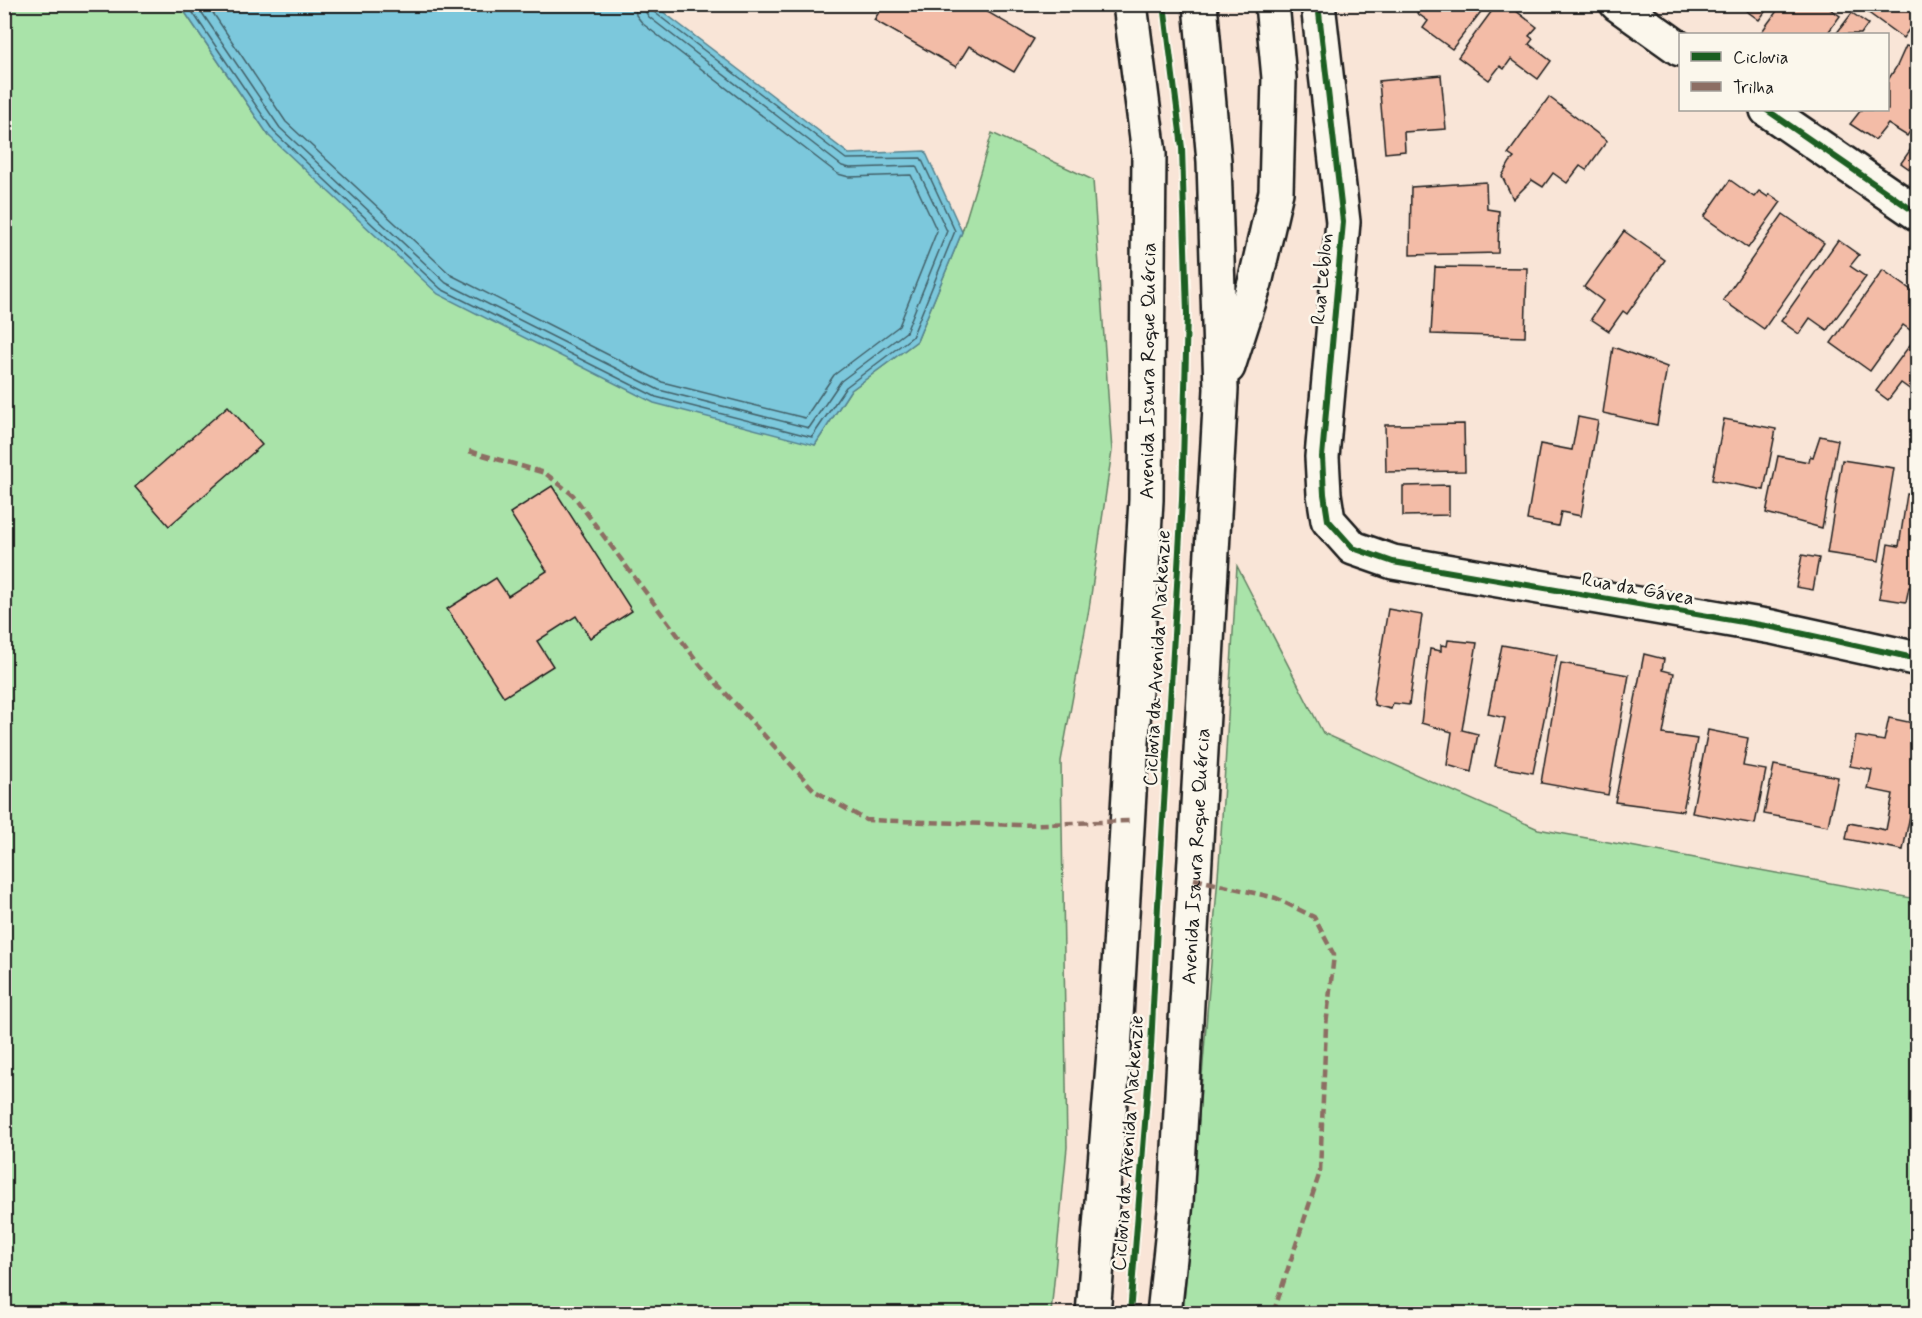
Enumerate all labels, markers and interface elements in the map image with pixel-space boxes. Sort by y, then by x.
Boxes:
legend [1679,33,1889,111]
text: Ciclovia [1733,46,1789,70]
text: Trilha [1733,76,1774,100]
street label: Rua Leblon [1305,232,1340,326]
street label: Avenida Isaura Roque Quércia [1134,242,1163,499]
street label: Ciclovia da Avenida Mackenzie [1137,529,1178,787]
street label: Rua da Gávea [1579,566,1696,613]
street label: Avenida Isaura Roque Quércia [1176,727,1217,985]
street label: Ciclovia da Avenida Mackenzie [1106,1014,1151,1272]

